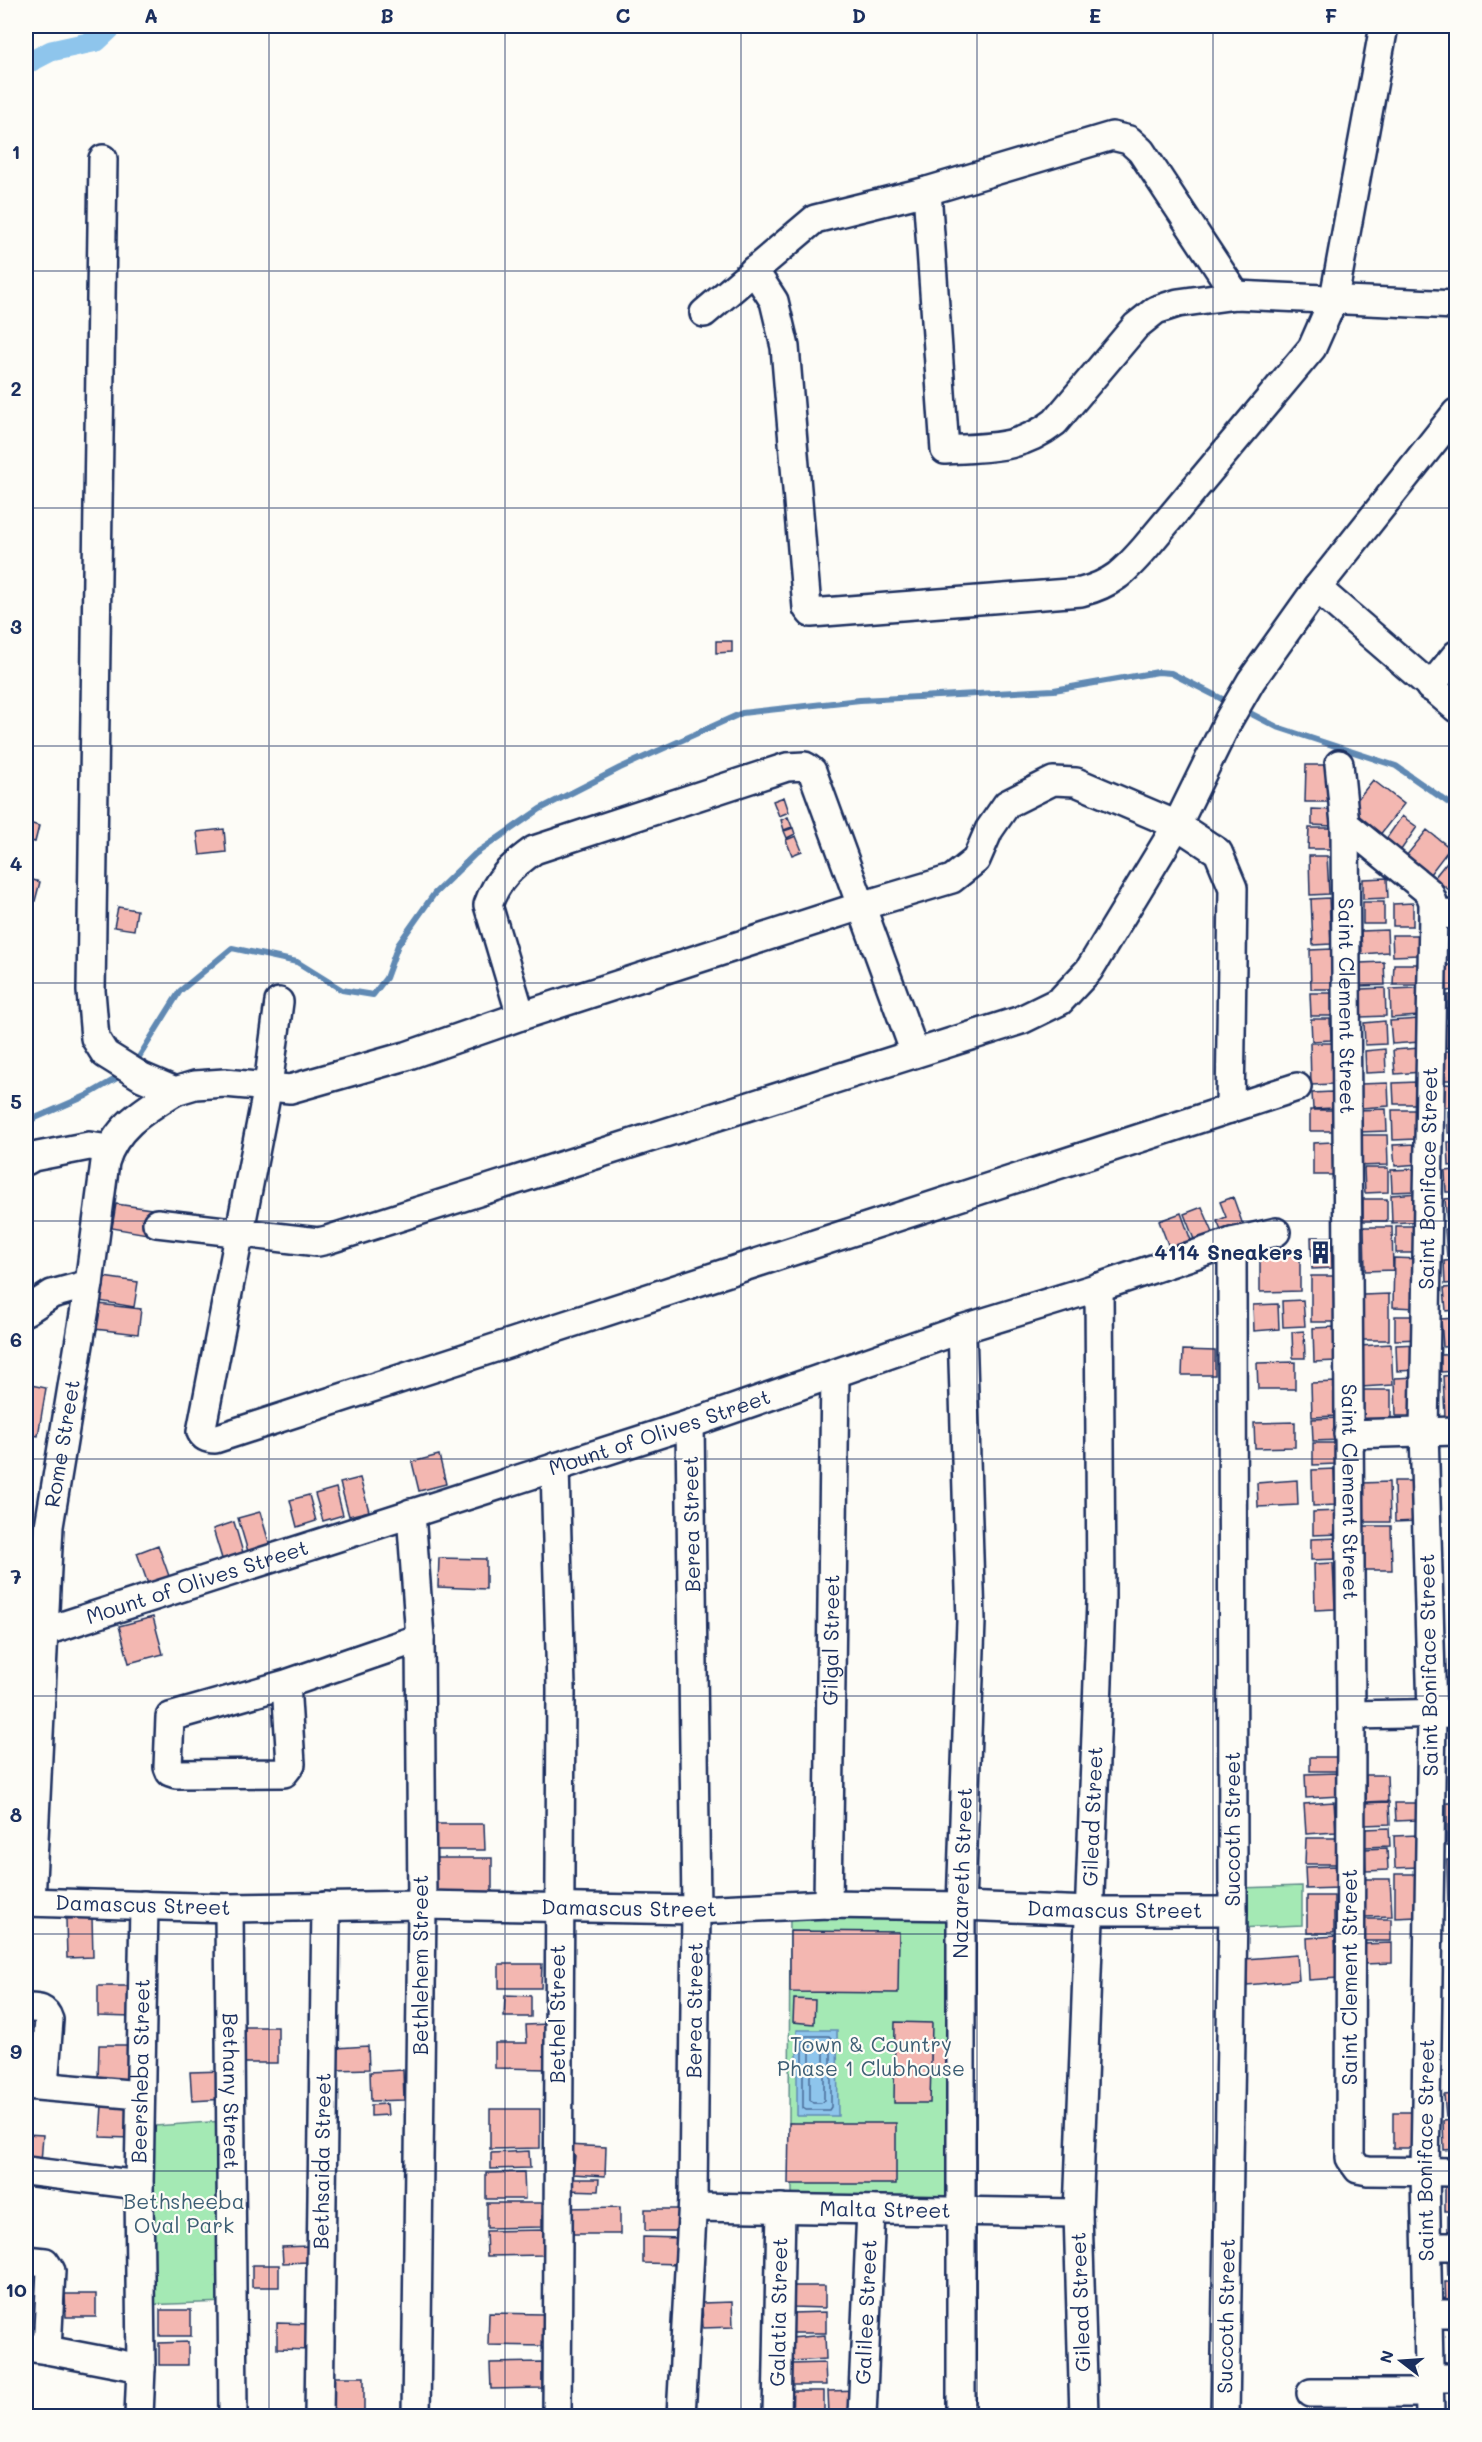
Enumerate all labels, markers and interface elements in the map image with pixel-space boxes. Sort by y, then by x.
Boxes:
text: A [144,2,158,28]
text: B [380,2,394,28]
text: C [616,2,631,28]
text: D [852,2,866,28]
text: E [1089,2,1101,28]
text: F [1325,2,1338,28]
text: 1 [12,138,20,164]
text: 2 [10,375,22,401]
text: 3 [10,613,22,639]
text: 4 [10,850,23,876]
street label: Saint Clement Street [1333,898,1362,1114]
street label: Saint Boniface Street [1411,1067,1442,1290]
text: 5 [10,1088,22,1114]
place label: 4114 Sneakers [1154,1238,1303,1265]
building icon: 4114 Sneakers [1308,1240,1334,1266]
text: 6 [10,1326,22,1352]
street label: Rome Street [37,1377,85,1509]
street label: Mount of Olives Street [545,1382,774,1481]
street label: Saint Clement Street [1337,1384,1365,1600]
street label: Berea Street [676,1456,705,1592]
street label: Mount of Olives Street [82,1533,311,1629]
street label: Saint Boniface Street [1412,1553,1443,1777]
text: 7 [10,1563,22,1589]
street label: Gilgal Street [816,1574,844,1706]
street label: Gilead Street [1075,1746,1108,1887]
street label: Succoth Street [1218,1751,1245,1907]
street label: Nazareth Street [946,1787,977,1959]
text: 8 [10,1801,22,1827]
street label: Saint Clement Street [1335,1869,1362,2085]
street label: Bethlehem Street [406,1875,433,2055]
street label: Damascus Street [55,1888,231,1920]
street label: Damascus Street [541,1892,717,1922]
street label: Damascus Street [1027,1894,1202,1923]
street label: Berea Street [679,1942,708,2079]
street label: Bethel Street [543,1945,570,2083]
street label: Beersheba Street [124,1978,155,2164]
street label: Bethany Street [218,2013,246,2169]
park label: Town & Country Phase 1 Clubhouse [777,2030,965,2081]
text: 9 [10,2038,22,2064]
street label: Saint Boniface Street [1410,2038,1439,2262]
street label: Bethsaida Street [306,2072,336,2250]
park label: Bethsheeba Oval Park [123,2187,245,2238]
street label: Malta Street [819,2194,951,2223]
street label: Gilead Street [1064,2232,1095,2373]
street label: Galatia Street [763,2237,792,2387]
street label: Succoth Street [1210,2238,1240,2394]
street label: Galilee Street [848,2239,882,2385]
text: 10 [5,2276,27,2302]
north arrow [1371,2331,1431,2391]
text: N [1374,2348,1398,2365]

